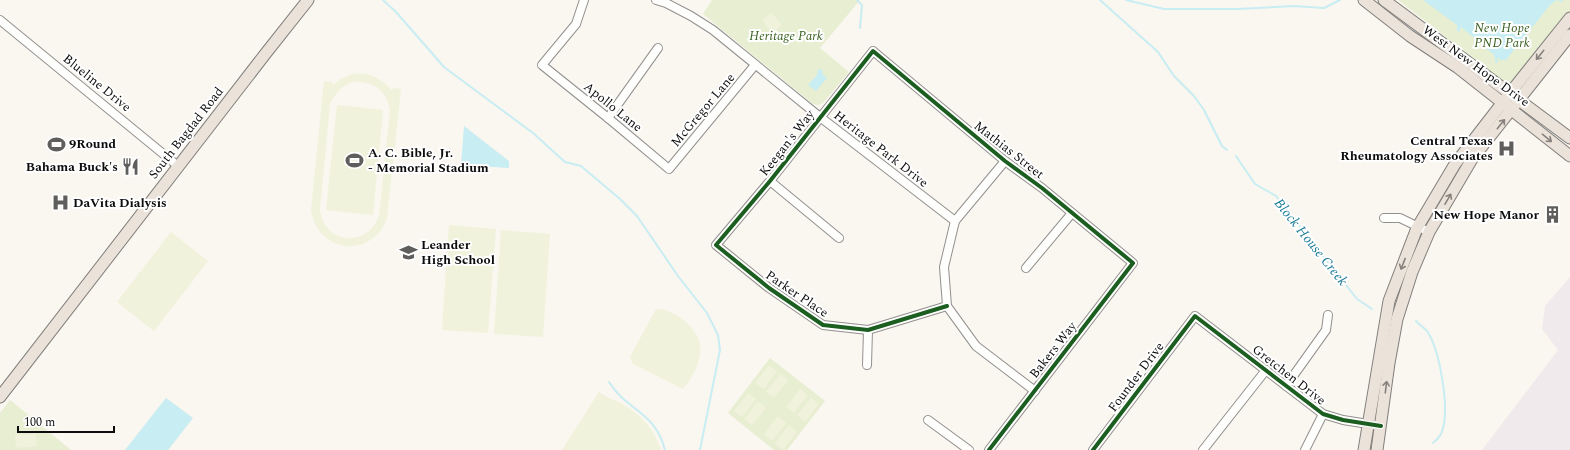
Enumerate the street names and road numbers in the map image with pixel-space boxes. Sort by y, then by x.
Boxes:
street label: West New Hope Drive [1418,20,1534,112]
street label: Blueline Drive [59,49,135,117]
street label: McGregor Lane [666,69,740,151]
street label: Apollo Lane [579,77,647,137]
street label: South Bagdad Road [144,83,228,183]
street label: Keegan's Way [755,105,820,181]
street label: Heritage Park Drive [829,106,933,192]
street label: Mathias Street [970,116,1049,184]
street label: Parker Place [761,266,833,322]
street label: Bakers Way [1024,317,1082,383]
street label: Founder Drive [1103,338,1169,416]
street label: Gretchen Drive [1248,340,1330,410]

